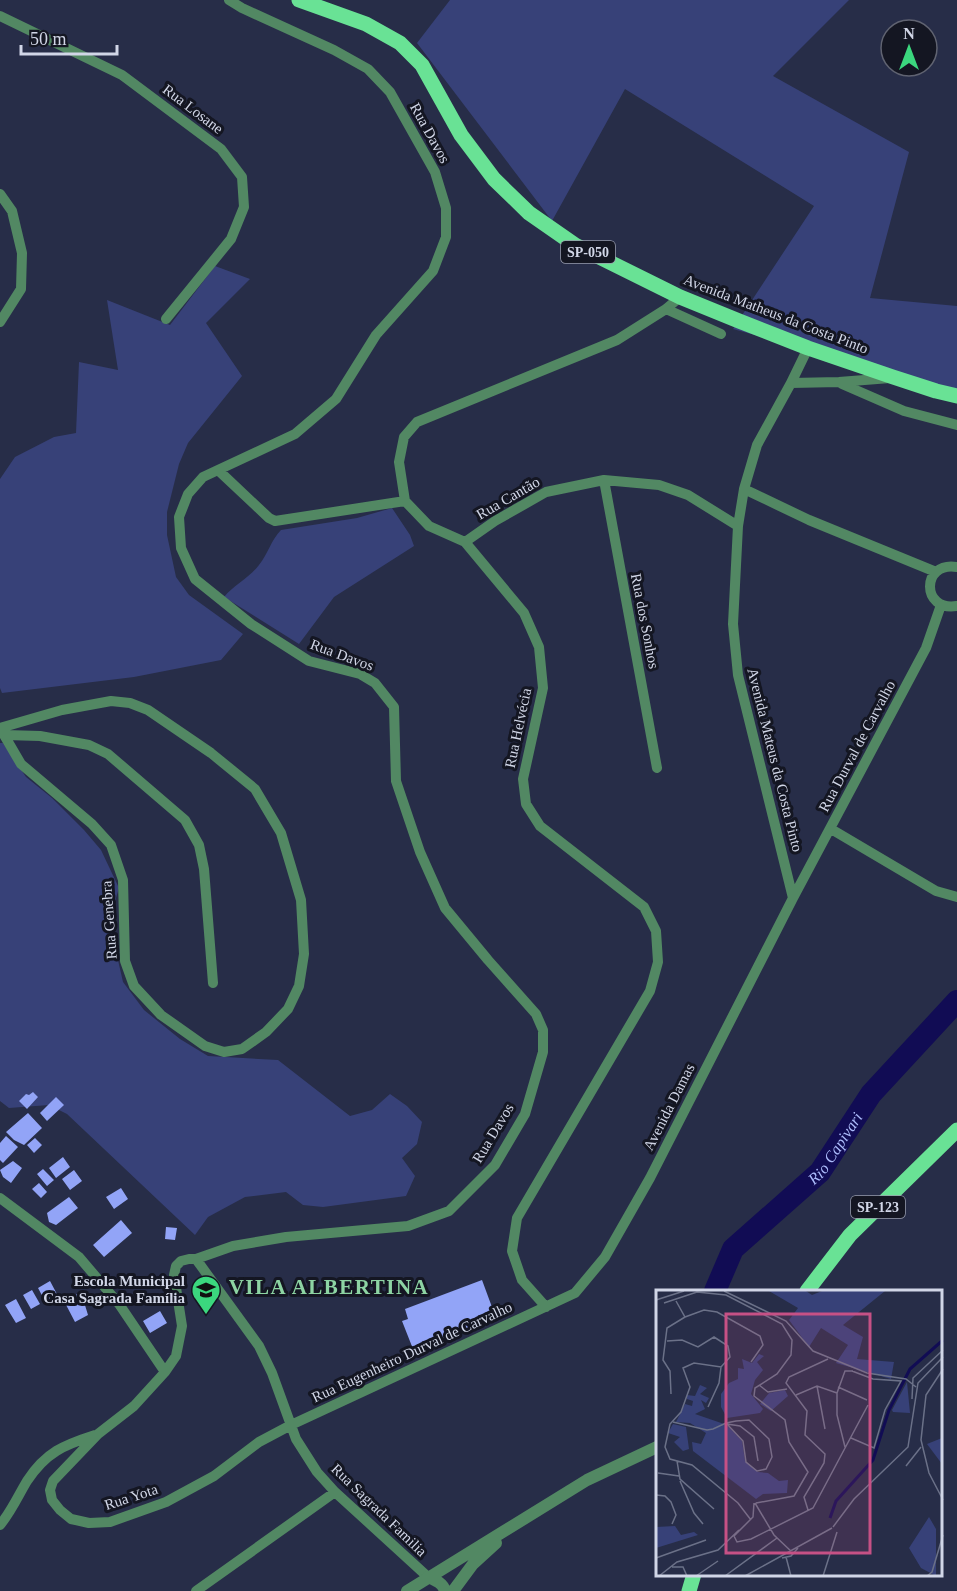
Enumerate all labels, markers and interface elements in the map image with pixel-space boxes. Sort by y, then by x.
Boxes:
scale bar [21,18,117,56]
north arrow [879,18,939,78]
text: N [903,25,915,42]
text: 50 m [30,29,67,49]
street label: Rua Losane [160,81,227,137]
street label: Rua Davos [407,100,453,166]
road number: SP-050 [561,241,615,263]
street label: Avenida Matheus da Costa Pinto [681,271,871,357]
street label: Rua Cantão [474,473,542,523]
street label: Rua dos Sonhos [628,572,662,670]
street label: Rua Davos [308,636,376,674]
street label: Avenida Mateus da Costa Pinto [744,666,806,854]
street label: Rua Durval de Carvalho [816,678,898,814]
street label: Rua Helvécia [502,686,534,769]
street label: Rua Genebra [98,880,120,960]
street label: Avenida Damas [640,1061,698,1153]
street label: Rua Davos [469,1100,517,1166]
water label: Rio Capivari [804,1109,865,1188]
road number: SP-123 [851,1196,905,1218]
place label: Escola Municipal Casa Sagrada Família [43,1273,185,1306]
school or university icon: Escola Municipal Casa Sagrada Família [190,1274,222,1316]
district label: VILA ALBERTINA [229,1275,429,1299]
inset map [656,1290,942,1576]
street label: Rua Eugenheiro Durval de Carvalho [309,1298,515,1406]
street label: Rua Sagrada Familia [328,1461,430,1560]
street label: Rua Yota [102,1481,160,1513]

